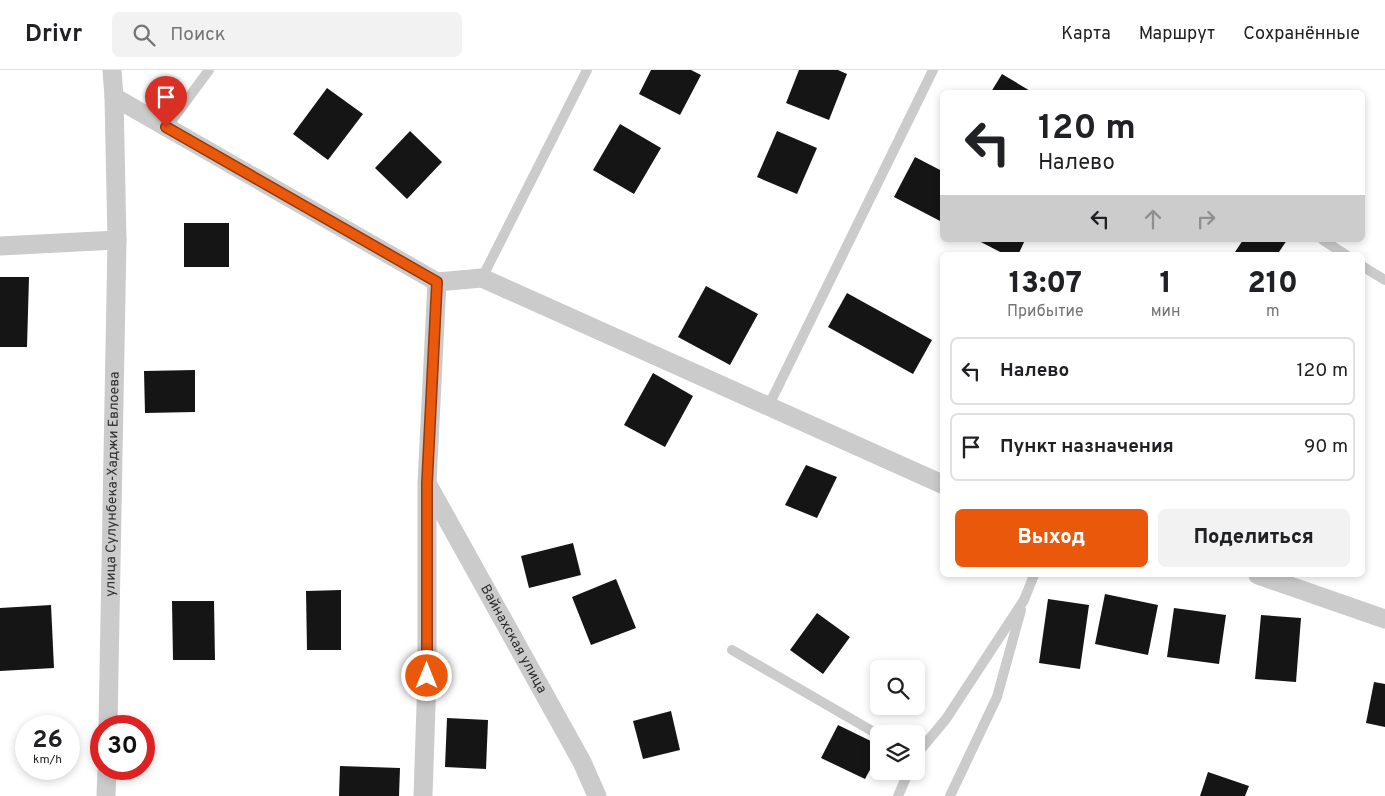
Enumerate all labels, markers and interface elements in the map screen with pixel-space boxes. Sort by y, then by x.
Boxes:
search box [112,12,462,57]
text: Drivr [25,20,82,50]
icon: search [130,21,158,49]
text: Поиск [170,23,226,47]
text: Карта [1061,23,1111,46]
text: Маршрут [1139,23,1215,46]
text: Сохранённые [1243,23,1360,46]
pin [145,76,187,127]
icon: arrive [152,83,180,111]
text: 120 m [1038,107,1136,151]
icon: left [955,110,1020,175]
text: Налево [1038,150,1115,177]
icon: left [1086,205,1114,233]
icon: ahead [1139,205,1167,233]
icon: right [1192,205,1220,233]
text: 13:07 [1009,266,1082,303]
text: 1 [1159,266,1172,303]
text: 210 [1248,266,1298,303]
text: Прибытие [1007,302,1084,322]
text: мин [1151,302,1181,322]
text: m [1266,302,1280,322]
icon: left [957,357,985,385]
text: Налево [1000,359,1069,383]
text: 120 m [1297,359,1348,383]
street label: улица Сулунбека-Хаджи Евлоева [102,371,123,597]
icon: arrive [957,433,985,461]
text: Пункт назначения [1000,435,1174,459]
text: 90 m [1304,435,1348,459]
button: Выход [955,509,1148,567]
button: Поделиться [1158,509,1350,567]
street label: Вайнахская улица [476,581,551,696]
position arrow [400,649,452,701]
map controls [870,660,925,780]
button: search [870,660,925,715]
speed limit sign: 30 [90,715,155,780]
text: 26 [32,725,63,757]
button: layers [870,725,925,780]
text: km/h [33,752,62,768]

